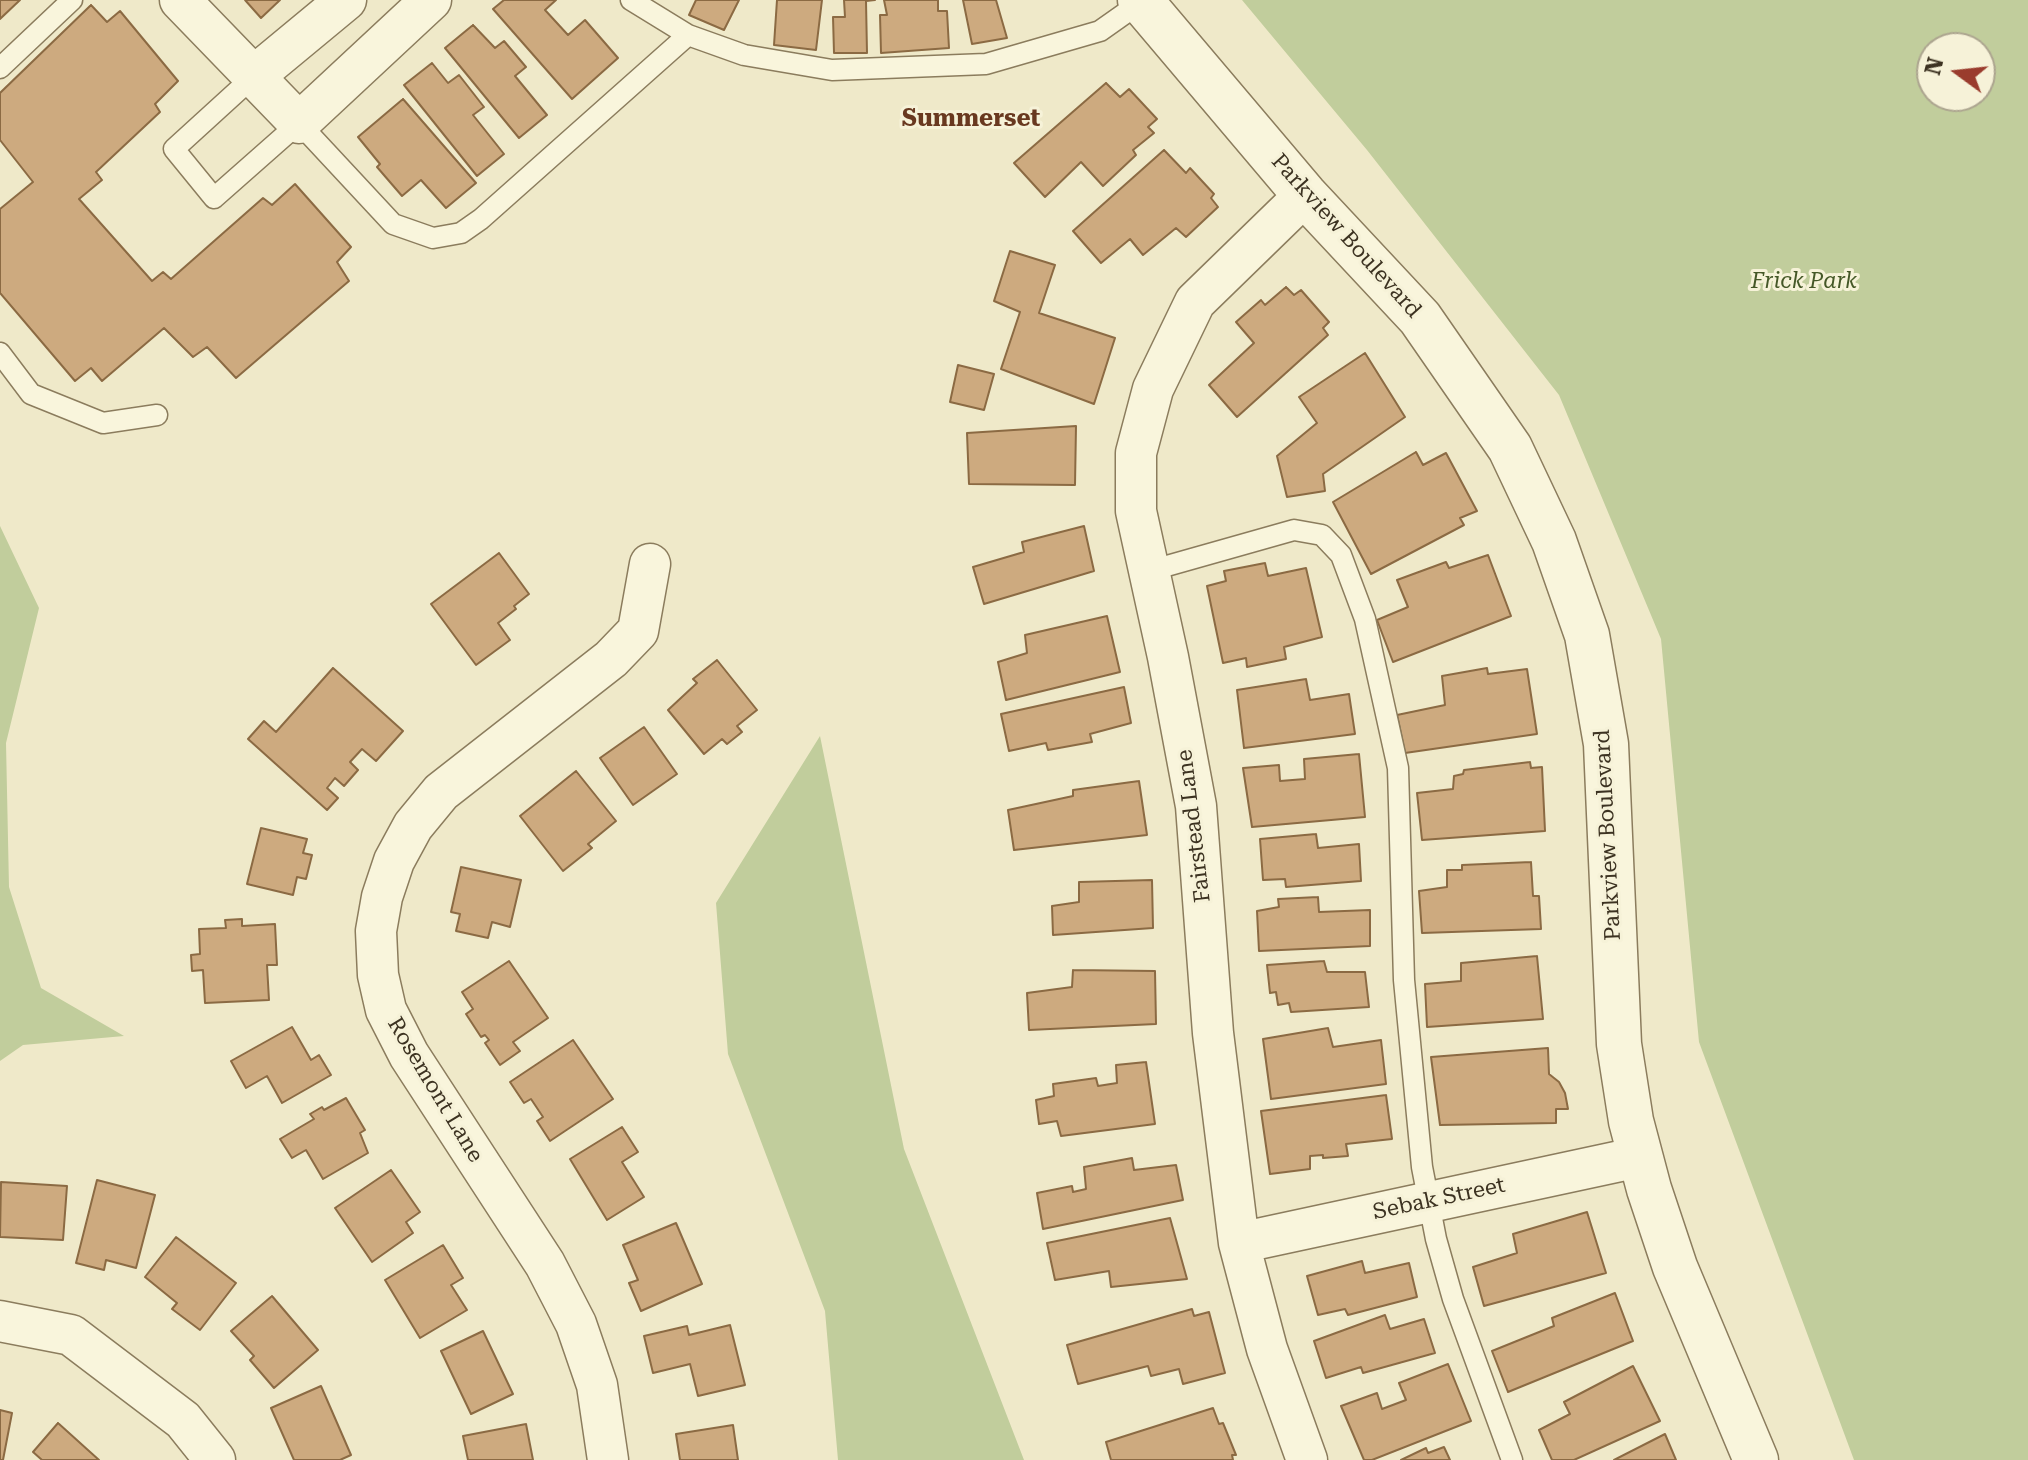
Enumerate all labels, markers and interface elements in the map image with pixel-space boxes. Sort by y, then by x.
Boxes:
north arrow [1916,32,1996,112]
text: N [1920,55,1949,78]
district label: Summerset [902,105,1040,133]
street label: Parkview Boulevard [1265,149,1427,323]
park label: Frick Park [1751,269,1857,295]
street label: Parkview Boulevard [1589,729,1627,941]
street label: Fairstead Lane [1172,748,1216,904]
street label: Rosemont Lane [381,1013,489,1167]
street label: Sebak Street [1371,1172,1507,1226]

